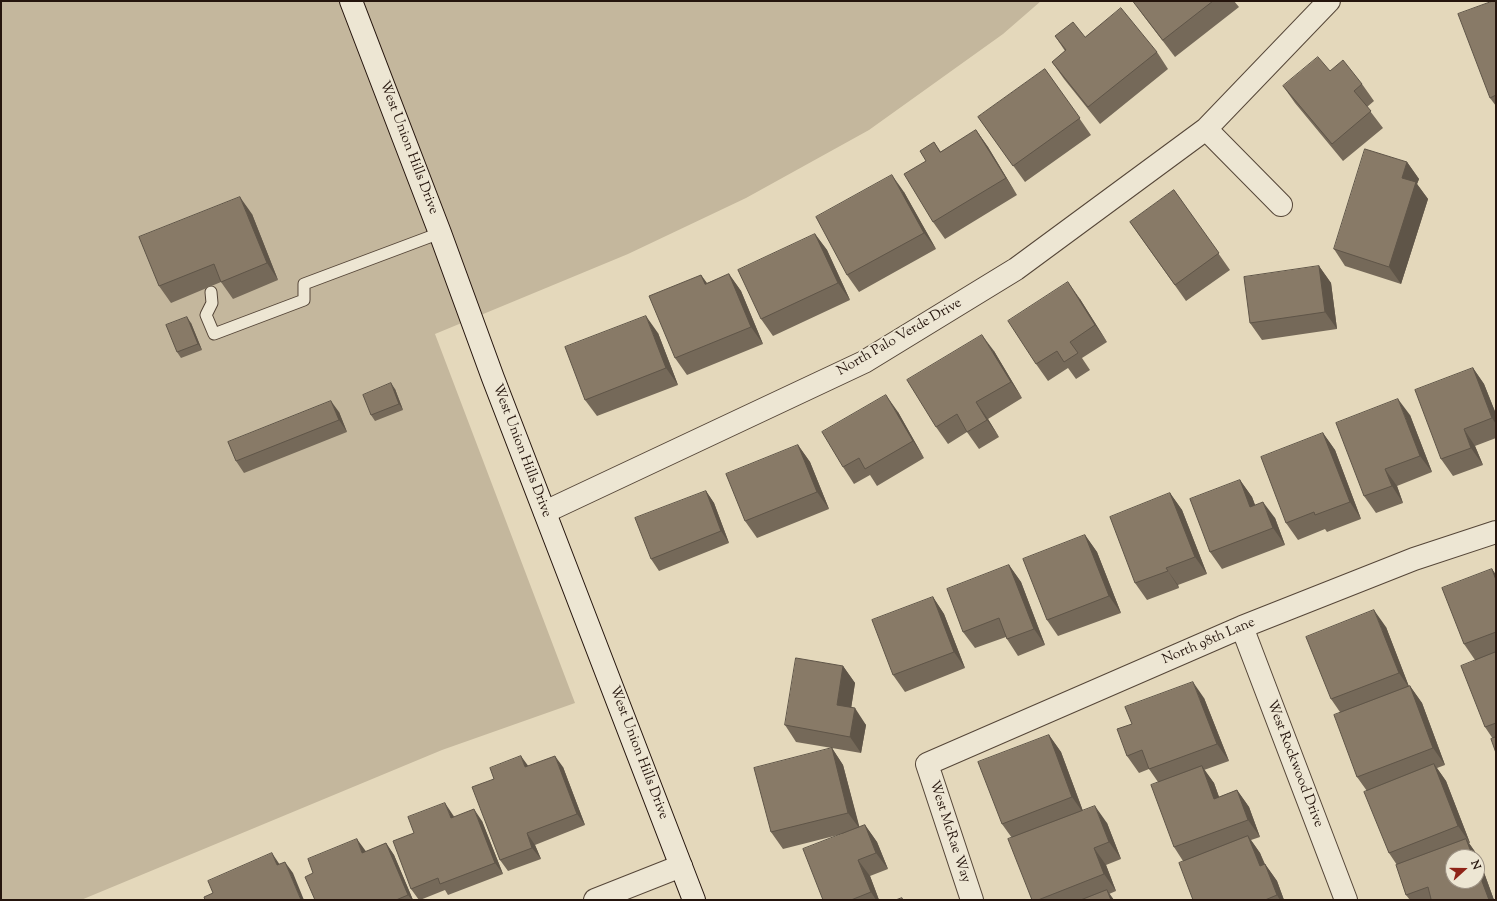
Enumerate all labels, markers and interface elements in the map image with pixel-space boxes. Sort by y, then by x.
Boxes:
street label: West Union Hills Drive [375,79,441,217]
street label: North Palo Verde Drive [835,295,965,381]
street label: West Union Hills Drive [488,382,554,520]
street label: North 98th Lane [1160,615,1258,669]
street label: West Union Hills Drive [605,684,671,822]
street label: West Rockwood Drive [1262,698,1326,830]
street label: West McRae Way [925,779,973,885]
north arrow [1445,849,1485,889]
text: N [1466,858,1484,872]

